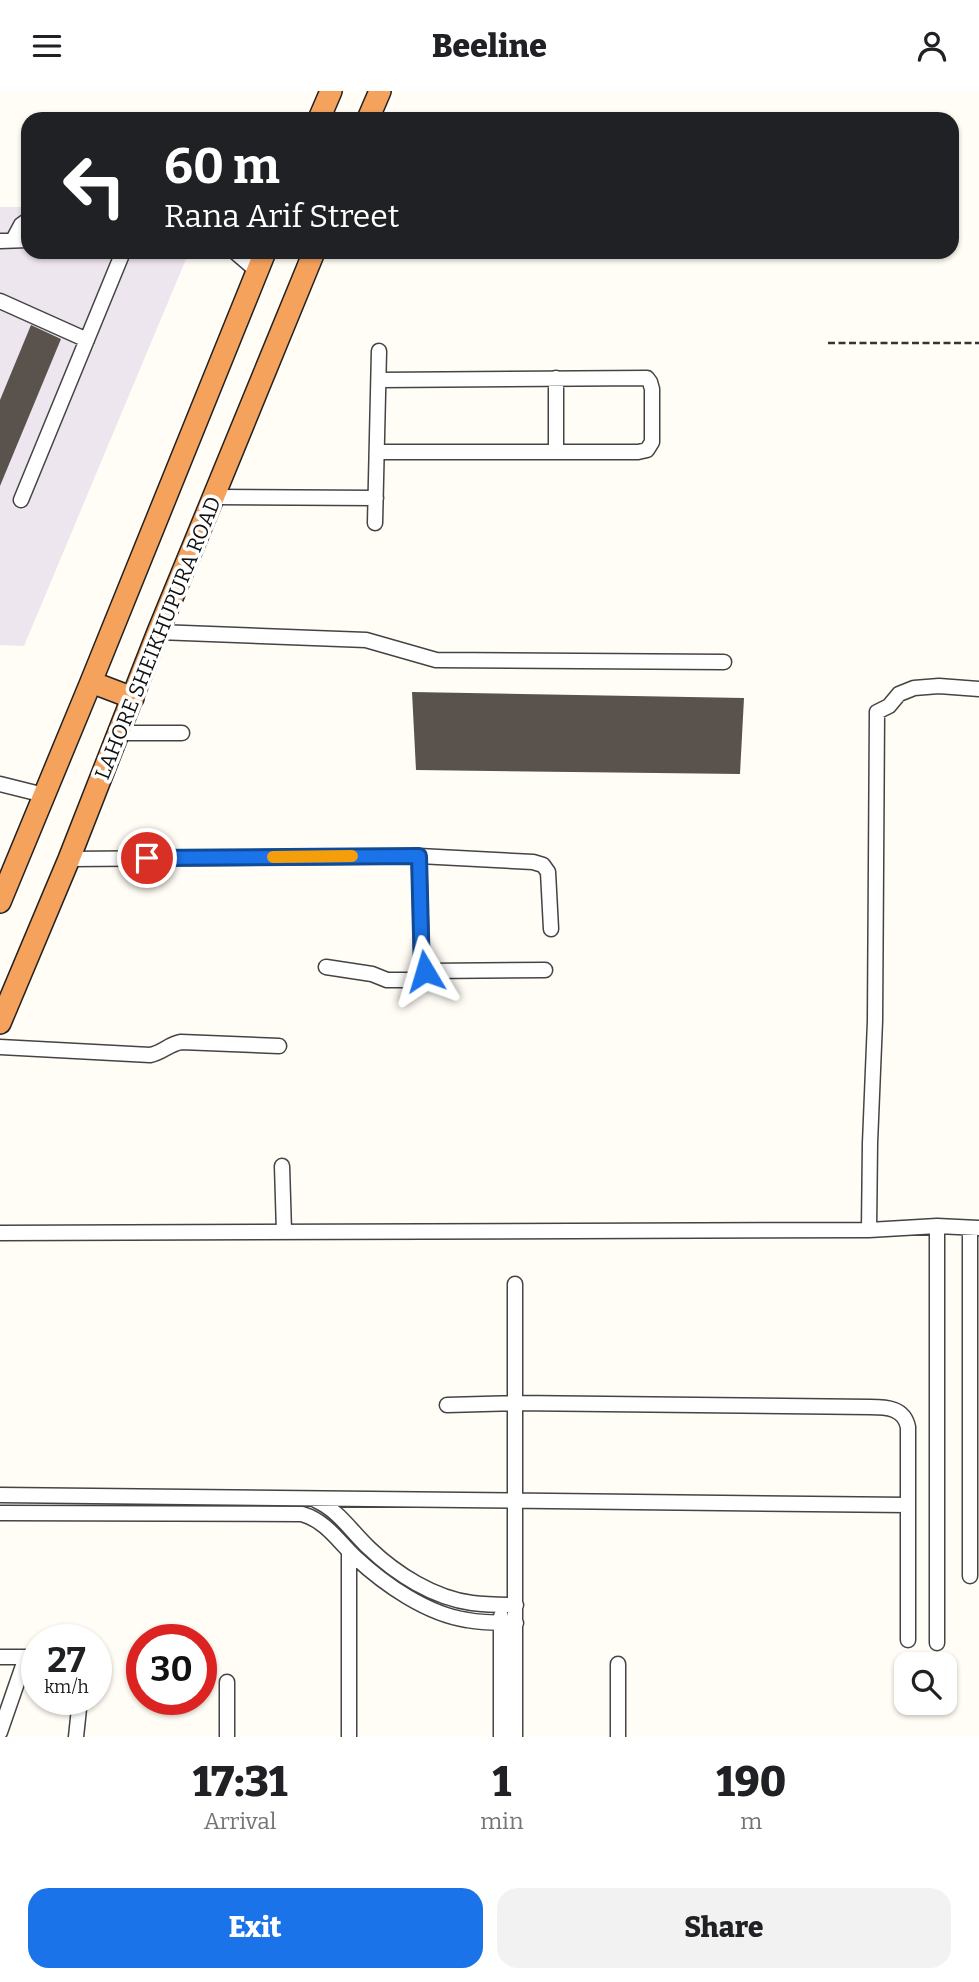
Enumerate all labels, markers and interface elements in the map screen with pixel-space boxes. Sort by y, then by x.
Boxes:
icon: menu [28,27,66,65]
text: Beeline [432,27,547,65]
icon: person [913,27,951,65]
text: 60 m [164,137,280,196]
icon: left [49,140,140,231]
text: Rana Arif Street [164,197,399,235]
street label: LAHORE SHEIKHUPURA ROAD [89,493,227,783]
pin [117,828,177,888]
icon: arrive [128,839,166,877]
position arrow [388,934,462,1008]
speed limit sign: 30 [126,1624,217,1715]
text: 27 [47,1639,86,1681]
map controls [894,1652,957,1715]
button: search [894,1652,957,1715]
text: km/h [44,1676,89,1698]
text: 17:31 [193,1757,287,1807]
text: 1 [492,1757,511,1807]
text: 190 [716,1757,786,1807]
text: Arrival [204,1807,277,1835]
text: min [480,1807,523,1835]
text: m [740,1807,762,1835]
button: Exit [28,1888,483,1968]
button: Share [497,1888,951,1968]

